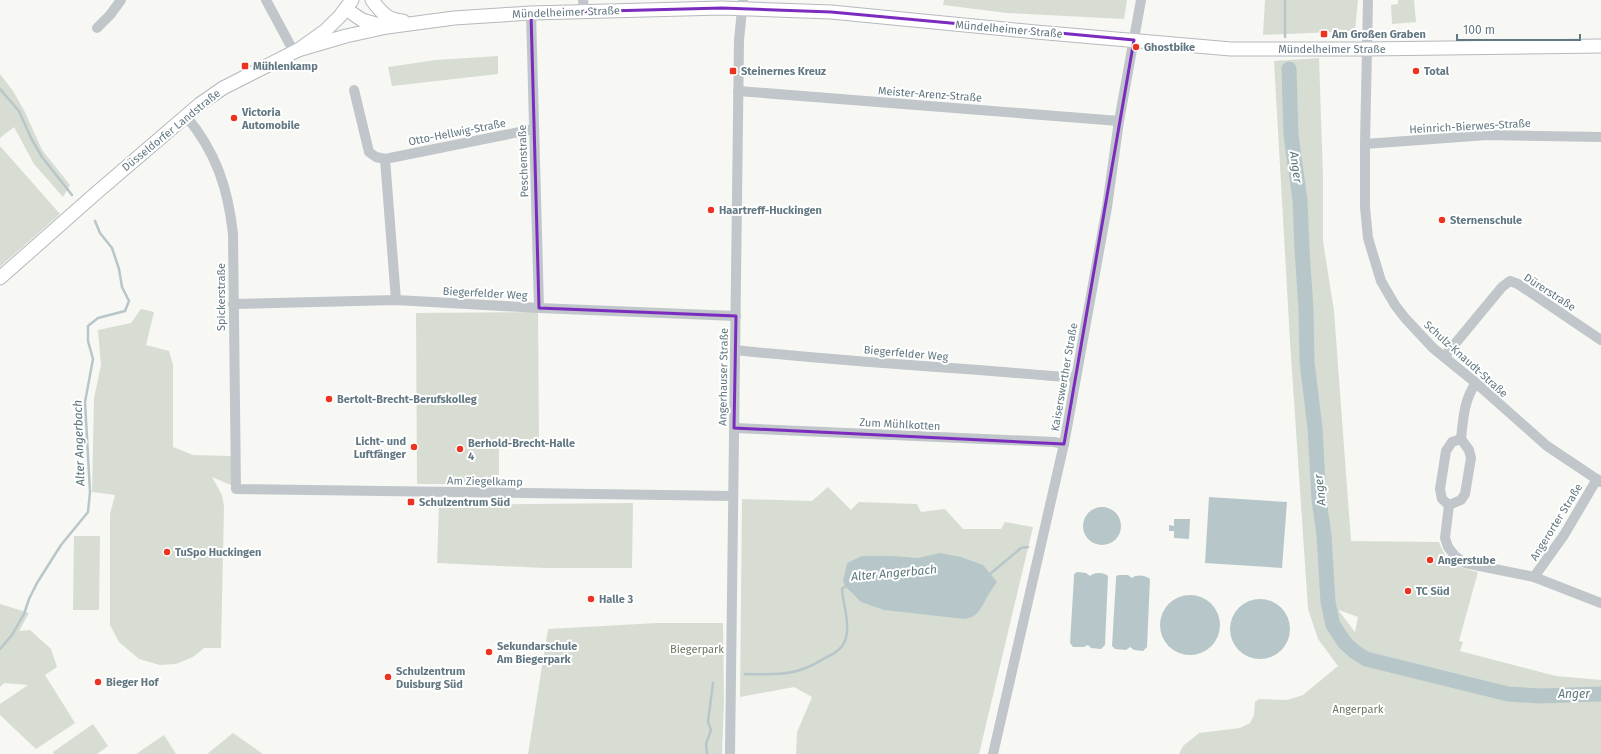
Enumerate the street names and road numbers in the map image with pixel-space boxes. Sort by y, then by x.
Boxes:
street label: Mündelheimer Straße [512,4,620,21]
street label: Mündelheimer Straße [955,18,1063,41]
street label: Mündelheimer Straße [1278,43,1386,56]
street label: Meister-Arenz-Straße [878,84,982,105]
street label: Düsseldorfer Landstraße [120,87,223,174]
street label: Otto-Hellwig-Straße [407,117,507,148]
street label: Heinrich-Bierwes-Straße [1409,117,1531,136]
street label: Peschenstraße [516,124,531,198]
street label: Spickerstraße [215,263,228,331]
street label: Dürerstraße [1521,271,1578,314]
street label: Biegerfelder Weg [442,285,528,302]
street label: Schulz-Knaudt-Straße [1421,318,1510,400]
street label: Kaiserswerther Straße [1049,322,1080,432]
street label: Angerhauser Straße [716,328,731,426]
street label: Biegerfelder Weg [863,343,949,364]
street label: Zum Mühlkotten [859,416,941,433]
street label: Am Ziegelkamp [447,474,523,489]
street label: Angerorter Straße [1528,481,1585,563]

